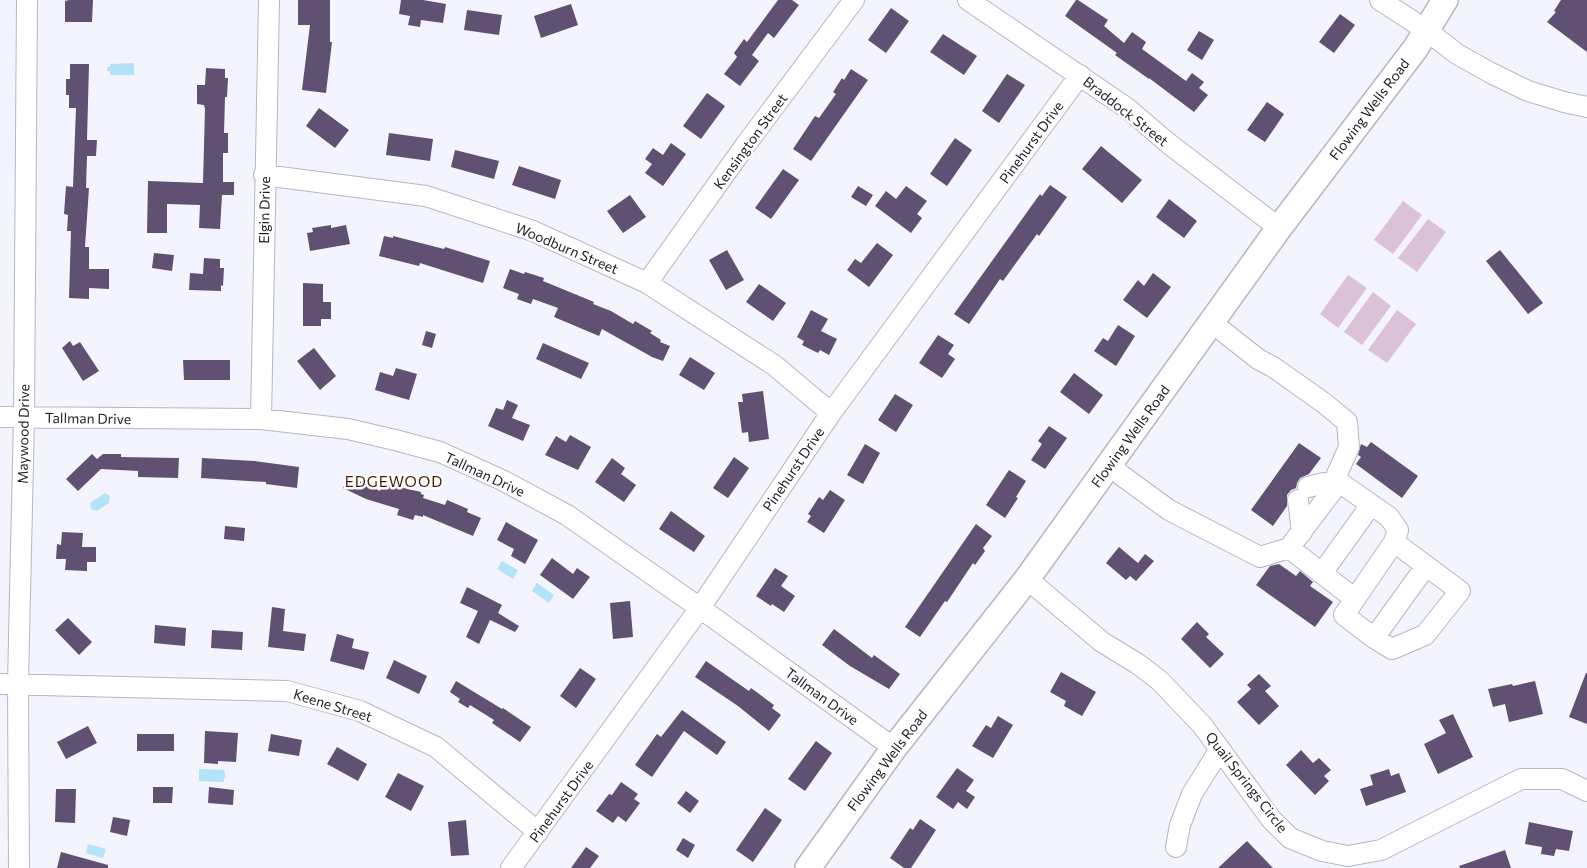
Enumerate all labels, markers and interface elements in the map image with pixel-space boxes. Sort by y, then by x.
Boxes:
street label: Flowing Wells Road [1325,55,1413,163]
street label: Braddock Street [1080,73,1172,150]
street label: Kensington Street [710,90,791,192]
street label: Pinehurst Drive [995,98,1067,186]
street label: Elgin Drive [255,176,273,244]
street label: Woodburn Street [513,219,621,277]
street label: Flowing Wells Road [1087,382,1173,490]
street label: Maywood Drive [14,384,32,484]
street label: Tallman Drive [45,409,131,427]
street label: Pinehurst Drive [759,424,827,514]
street label: Tallman Drive [442,448,528,500]
district label: EDGEWOOD [345,472,443,490]
street label: Tallman Drive [782,664,862,728]
street label: Keene Street [292,685,375,725]
street label: Flowing Wells Road [843,706,931,814]
street label: Quail Springs Circle [1202,728,1292,836]
street label: Pinehurst Drive [525,757,597,845]

